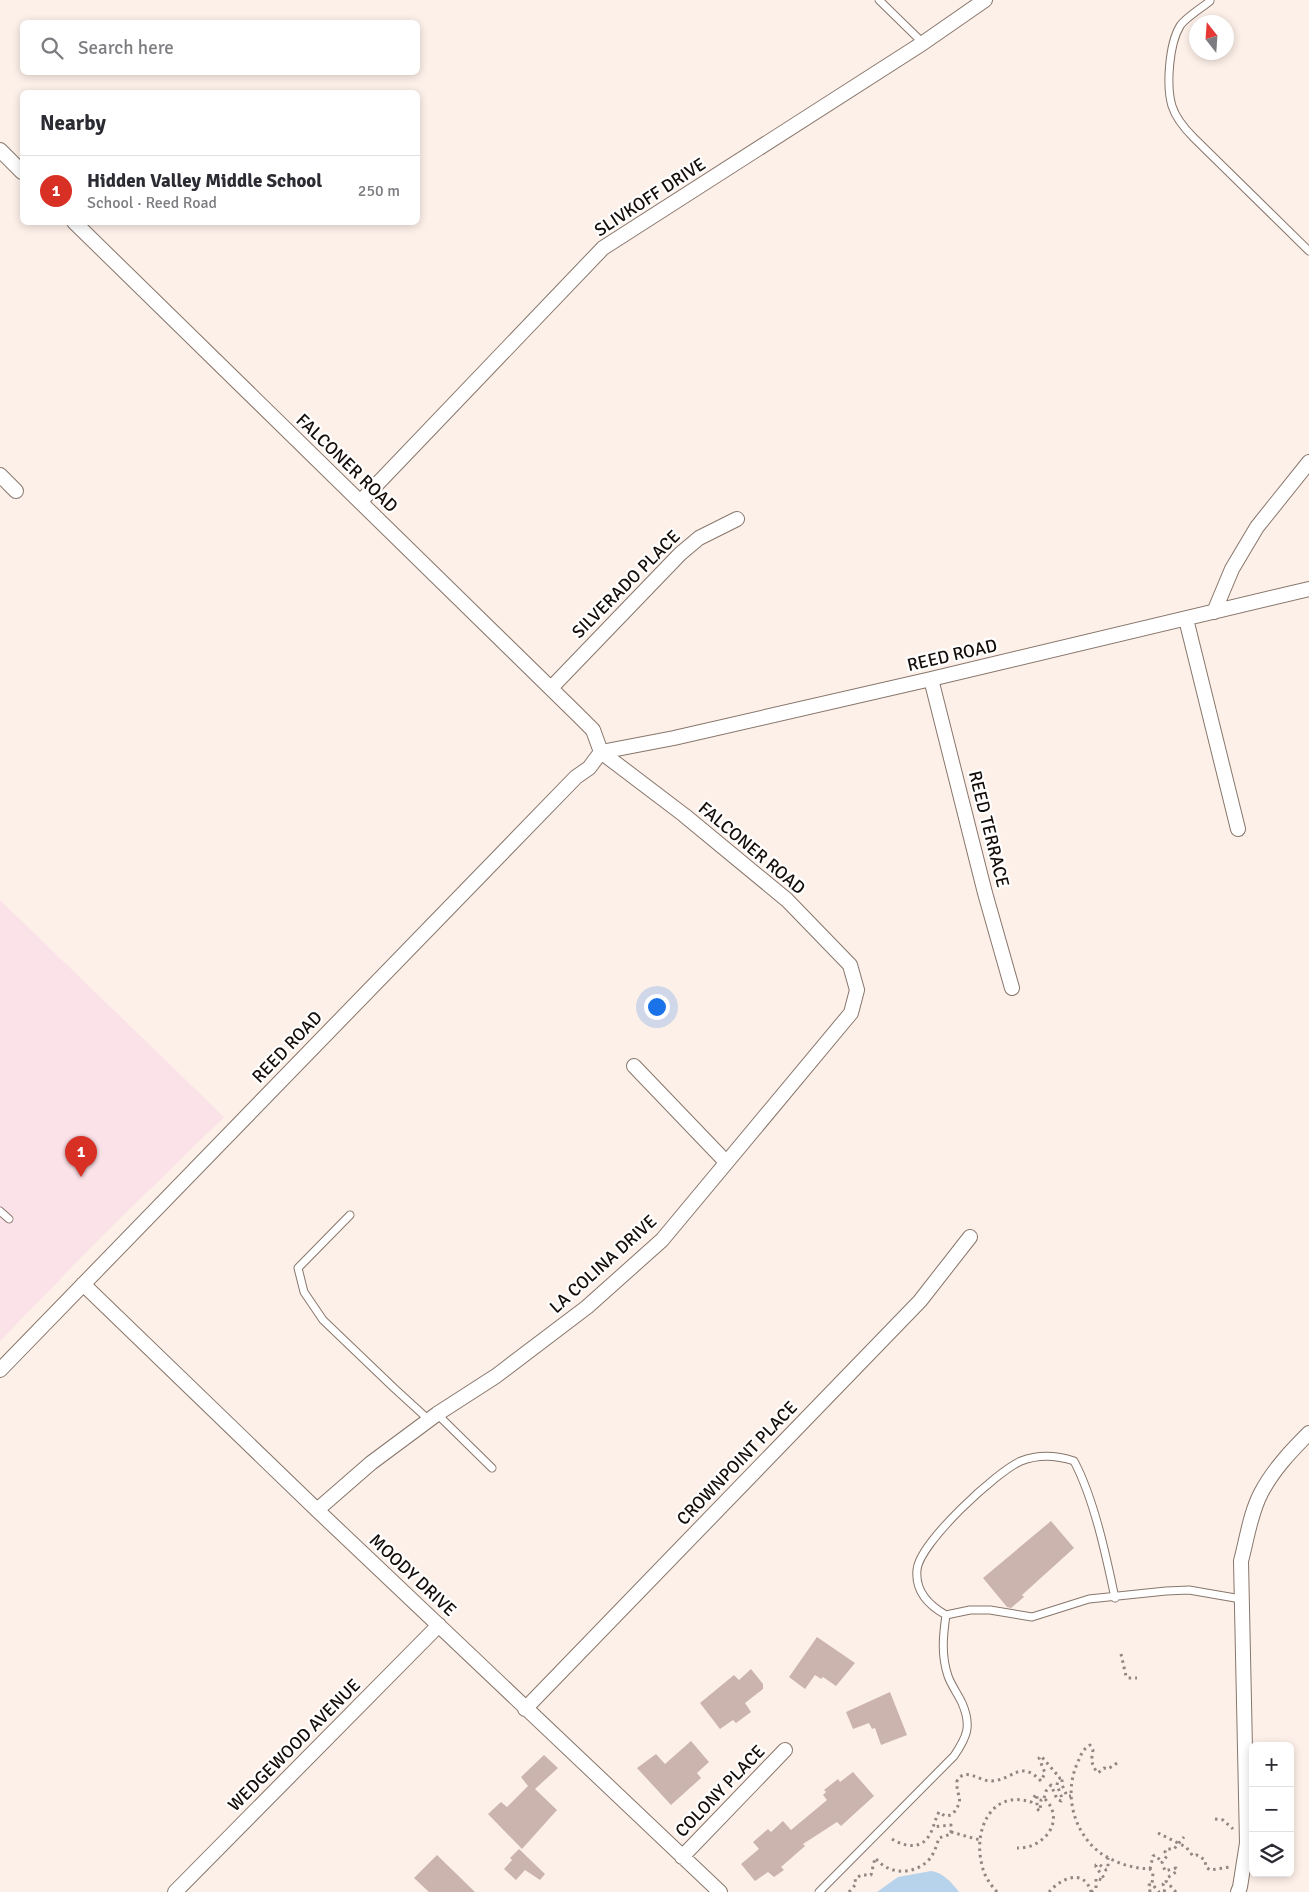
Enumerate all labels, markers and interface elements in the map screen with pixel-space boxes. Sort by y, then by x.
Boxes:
north arrow [1189,15,1234,60]
search box [20,20,420,75]
icon: search [38,34,66,62]
text: Search here [78,36,174,60]
text: Nearby [40,110,106,136]
street label: SLIVKOFF DRIVE [590,153,710,241]
text: Hidden Valley Middle School [87,169,322,193]
text: 1 [52,181,60,201]
text: 250 m [358,181,400,201]
text: School · Reed Road [87,193,217,213]
street label: FALCONER ROAD [292,409,402,517]
street label: SILVERADO PLACE [567,525,685,643]
street label: REED ROAD [905,634,999,676]
street label: REED TERRACE [964,768,1014,890]
street label: FALCONER ROAD [694,797,810,899]
your location [644,994,670,1020]
street label: REED ROAD [247,1006,327,1088]
pin: 1 [65,1136,97,1177]
street label: LA COLINA DRIVE [545,1210,661,1318]
street label: CROWNPOINT PLACE [672,1396,802,1530]
street label: MOODY DRIVE [365,1529,461,1621]
street label: WEDGEWOOD AVENUE [223,1674,365,1816]
street label: COLONY PLACE [670,1740,770,1842]
map controls [1249,1742,1294,1877]
button: + [1249,1742,1294,1787]
button: − [1249,1787,1294,1832]
button: layers [1249,1832,1294,1877]

